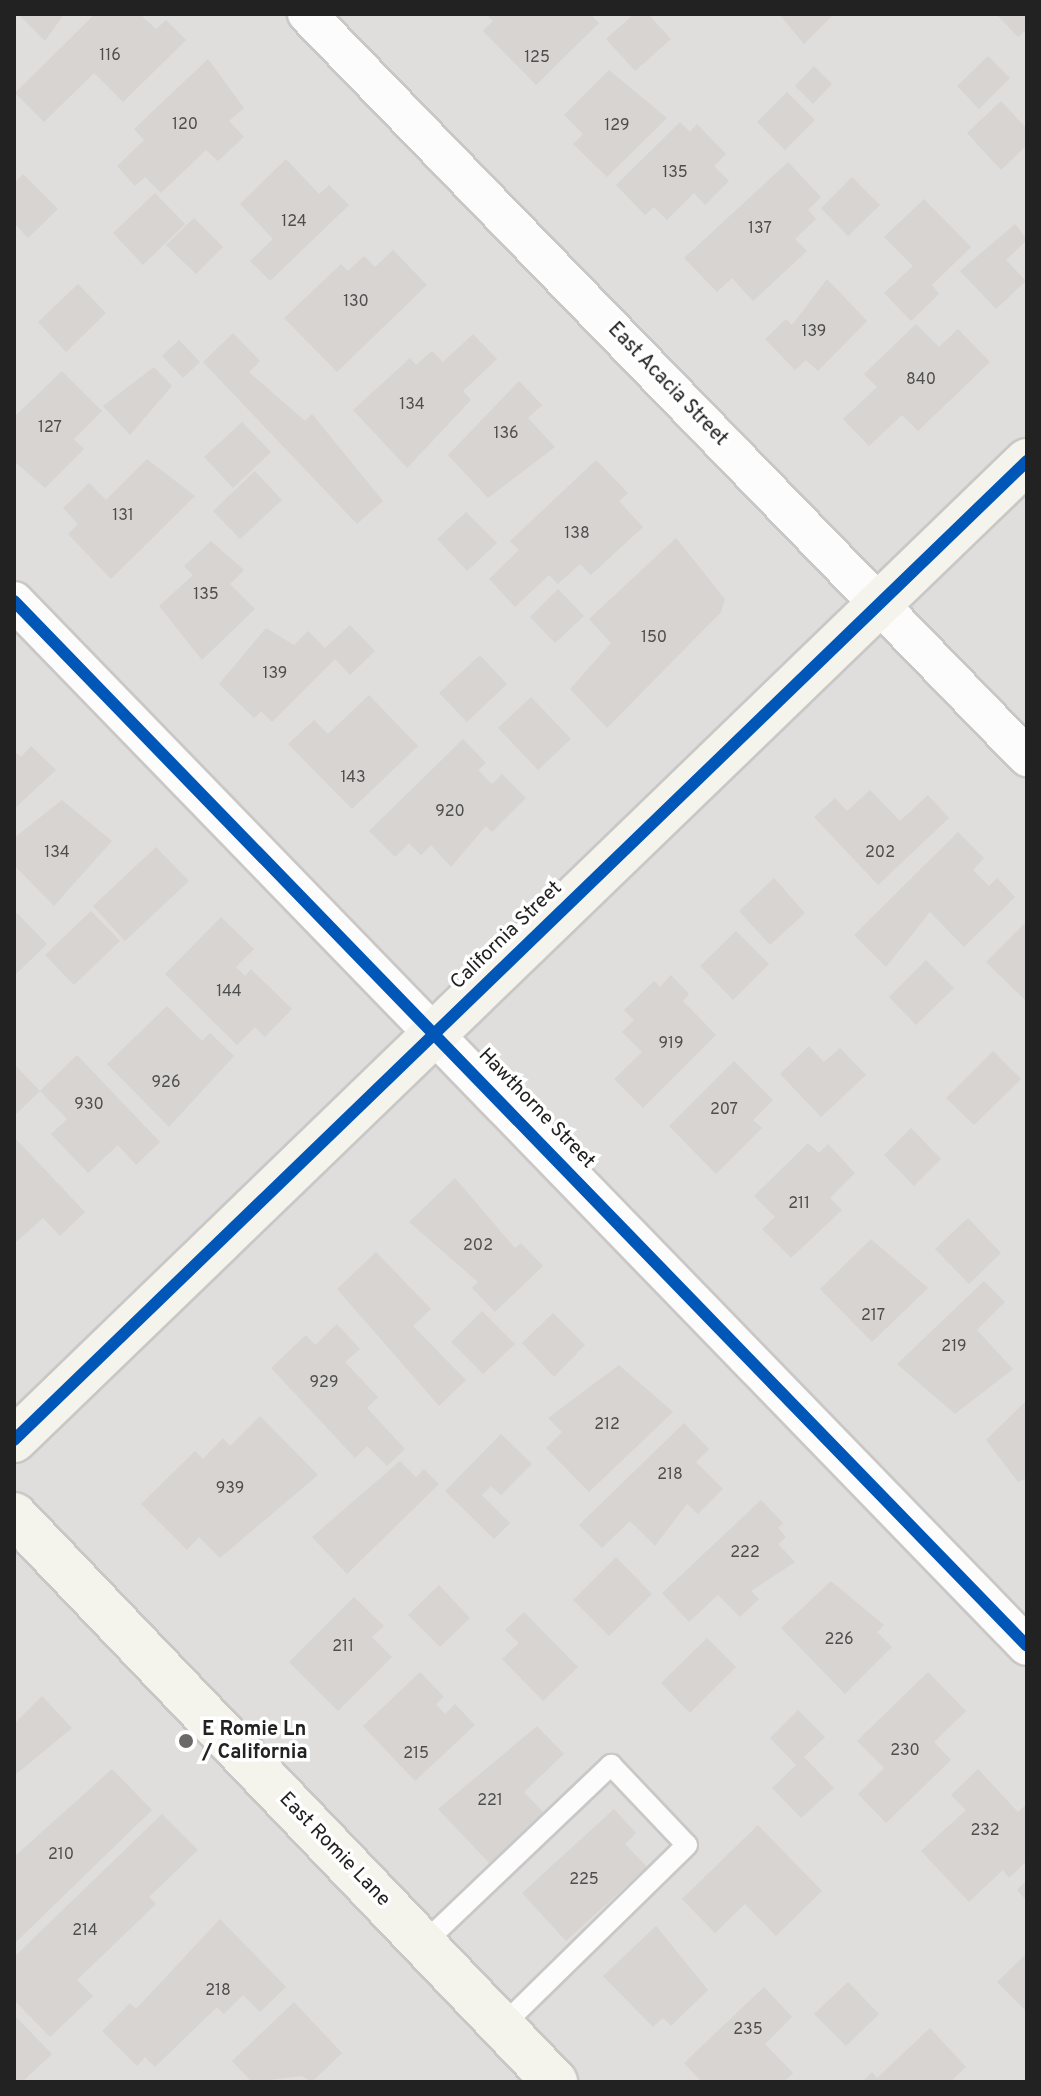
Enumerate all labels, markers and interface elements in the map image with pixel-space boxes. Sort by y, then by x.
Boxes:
house number: 116 [99,46,121,66]
house number: 125 [524,48,550,68]
house number: 120 [172,115,198,135]
house number: 129 [604,116,630,136]
house number: 135 [662,163,688,183]
house number: 124 [281,212,307,232]
house number: 137 [748,219,772,239]
house number: 130 [343,292,369,312]
street label: East Acacia Street [602,318,732,452]
house number: 139 [802,322,826,342]
house number: 840 [906,370,936,390]
house number: 134 [399,395,425,415]
house number: 127 [38,418,62,438]
house number: 136 [493,424,519,444]
house number: 131 [112,506,134,526]
house number: 138 [564,524,590,544]
house number: 135 [193,585,219,605]
house number: 150 [641,628,667,648]
house number: 139 [263,664,287,684]
house number: 143 [340,768,366,788]
house number: 920 [435,802,465,822]
house number: 134 [44,843,70,863]
house number: 202 [865,843,895,863]
street label: California Street [446,877,568,995]
house number: 144 [216,982,242,1002]
house number: 919 [658,1034,684,1054]
street label: Hawthorne Street [473,1044,599,1174]
house number: 926 [152,1073,180,1093]
house number: 930 [74,1095,104,1115]
house number: 207 [710,1100,738,1120]
house number: 211 [788,1194,810,1214]
house number: 202 [463,1236,493,1256]
house number: 217 [861,1306,885,1326]
house number: 219 [941,1337,967,1357]
house number: 929 [310,1373,338,1393]
house number: 212 [594,1415,620,1435]
house number: 218 [657,1465,683,1485]
house number: 939 [216,1479,244,1499]
house number: 222 [730,1543,760,1563]
house number: 226 [824,1630,854,1650]
house number: 211 [332,1637,354,1657]
place label: E Romie Ln / California [202,1718,308,1765]
marker: E Romie Ln / California [177,1732,195,1750]
house number: 230 [890,1741,920,1761]
house number: 215 [403,1744,429,1764]
street label: East Romie Lane [273,1788,395,1912]
house number: 221 [477,1791,503,1811]
house number: 232 [971,1821,999,1841]
house number: 210 [48,1845,74,1865]
house number: 225 [569,1870,599,1890]
house number: 214 [72,1921,98,1941]
house number: 218 [205,1981,231,2001]
house number: 235 [733,2020,763,2040]

